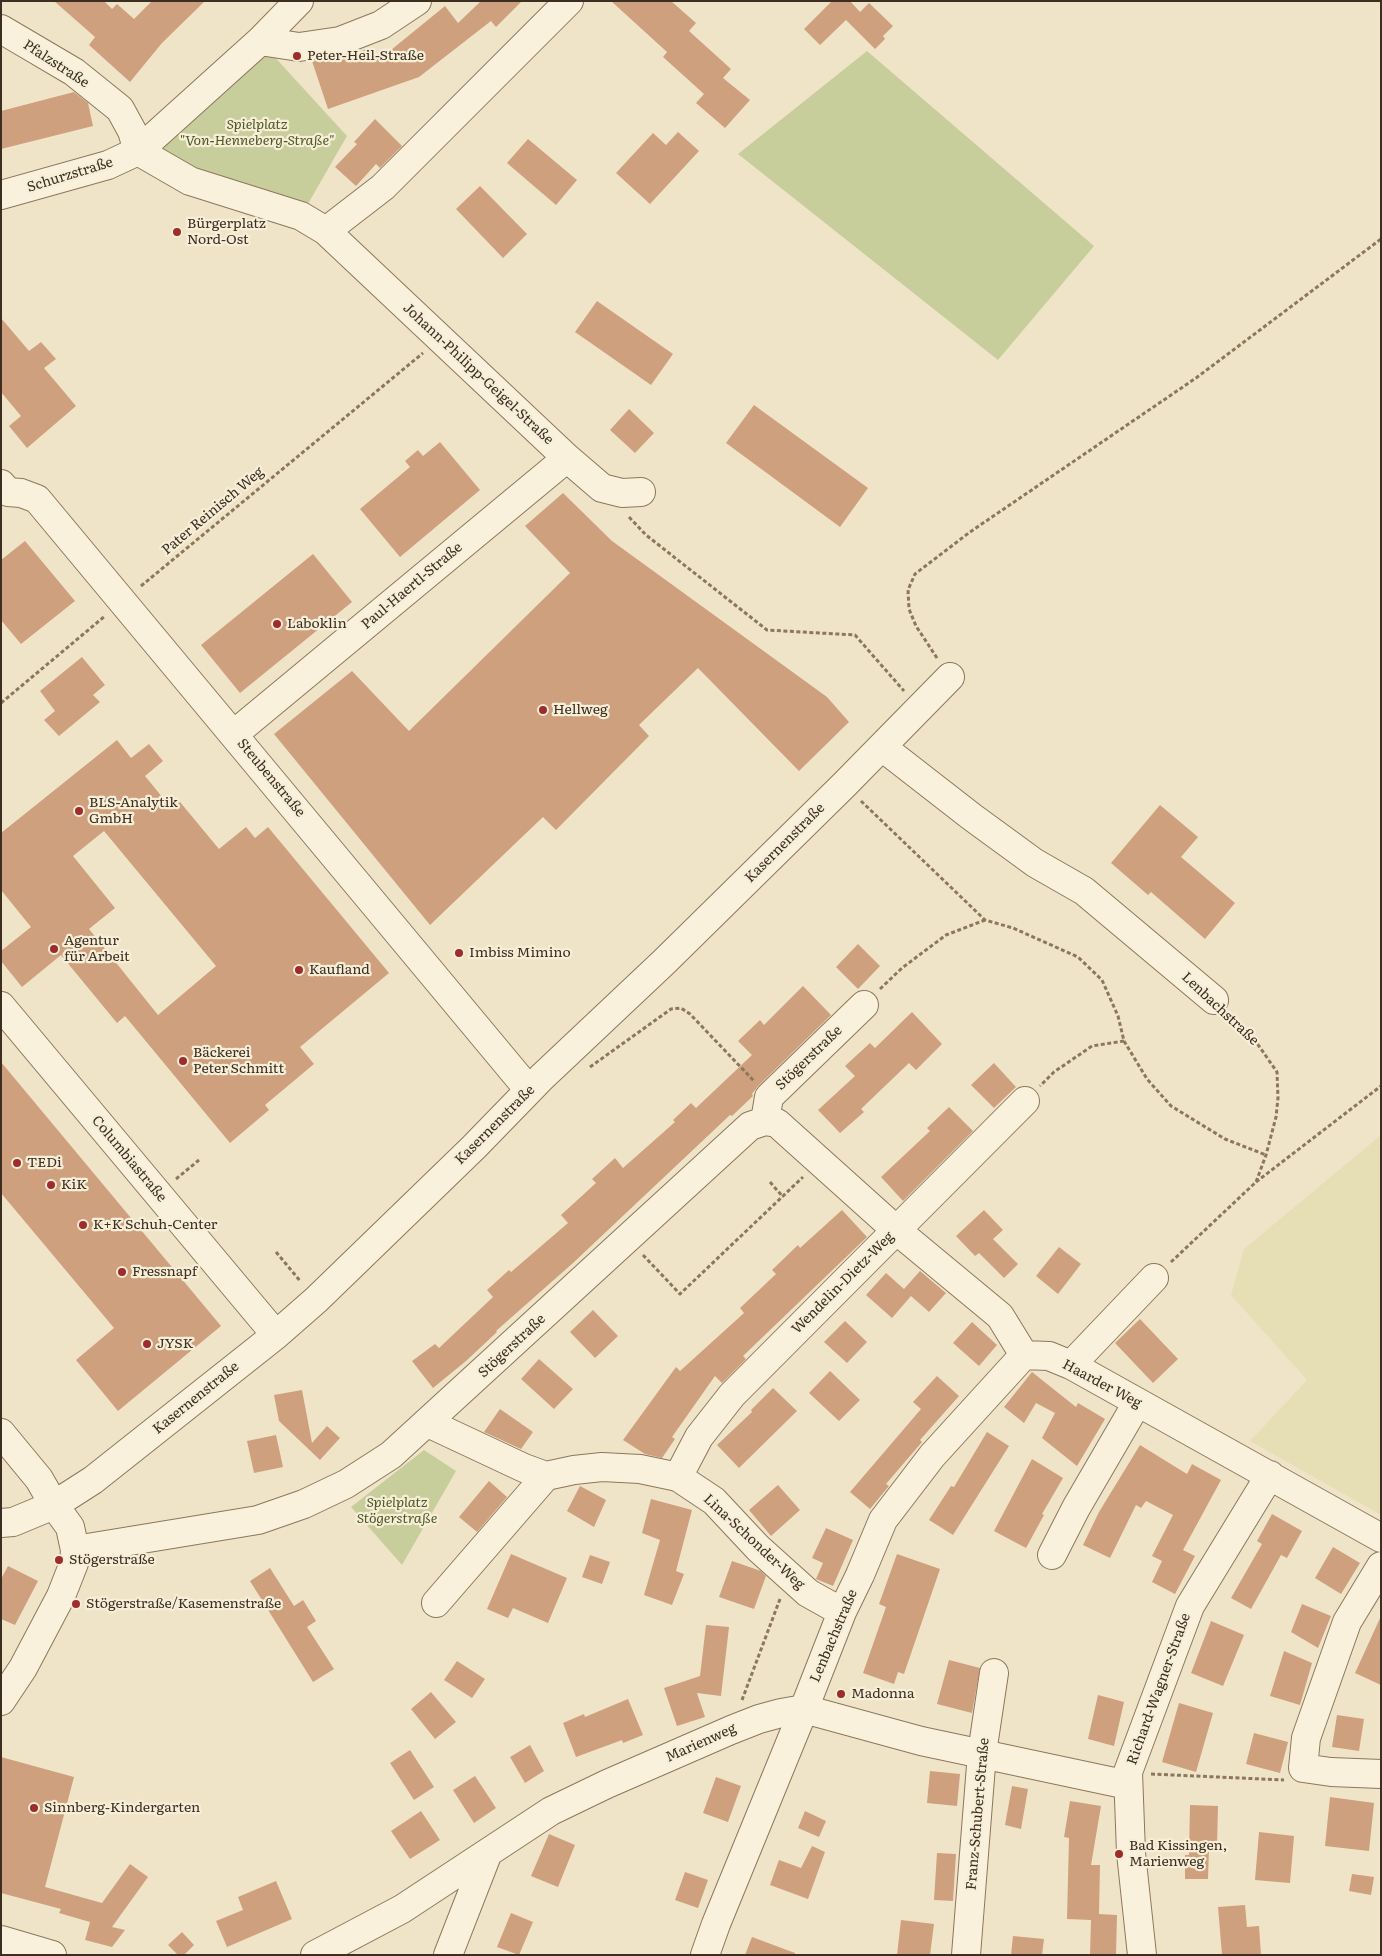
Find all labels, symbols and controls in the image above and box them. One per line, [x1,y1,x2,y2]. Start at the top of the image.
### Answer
street label: Pfalzstraße [20,36,92,92]
place label: Peter-Heil-Straße [307,48,424,64]
marker: Peter-Heil-Straße [291,50,303,62]
park label: Spielplatz "Von-Henneberg-Straße" [180,117,334,150]
street label: Schurzstraße [25,154,115,196]
place label: Bürgerplatz Nord-Ost [187,216,266,248]
marker: Bürgerplatz Nord-Ost [171,226,183,238]
street label: Johann-Philipp-Geigel-Straße [399,300,557,448]
street label: Pater Reinisch Weg [159,464,267,558]
street label: Paul-Haertl-Straße [358,539,466,633]
place label: Laboklin [287,616,347,632]
marker: Laboklin [271,618,283,630]
place label: Hellweg [553,702,608,718]
marker: Hellweg [537,704,549,716]
street label: Steubenstraße [233,736,309,820]
place label: BLS-Analytik GmbH [89,795,178,828]
street label: Kasernenstraße [742,800,828,886]
marker: BLS-Analytik GmbH [73,805,85,817]
place label: Agentur für Arbeit [64,933,130,966]
marker: Agentur für Arbeit [48,943,60,955]
place label: Imbiss Mimino [469,945,571,961]
marker: Imbiss Mimino [453,947,465,959]
place label: Kaufland [309,962,370,978]
marker: Kaufland [293,964,305,976]
street label: Lenbachstraße [1178,969,1262,1049]
street label: Stögerstraße [772,1022,846,1094]
place label: Bäckerei Peter Schmitt [193,1045,284,1078]
marker: Bäckerei Peter Schmitt [177,1055,189,1067]
street label: Kasernenstraße [452,1082,538,1168]
street label: Columbiastraße [88,1112,170,1206]
place label: TEDi [27,1155,62,1171]
marker: TEDi [11,1157,23,1169]
place label: KiK [61,1177,87,1193]
marker: KiK [45,1179,57,1191]
place label: K+K Schuh-Center [93,1217,217,1233]
marker: K+K Schuh-Center [77,1219,89,1231]
street label: Wendelin-Dietz-Weg [788,1228,898,1338]
place label: Fressnapf [132,1264,197,1280]
marker: Fressnapf [116,1266,128,1278]
street label: Stögerstraße [475,1311,549,1381]
place label: JYSK [157,1336,193,1352]
marker: JYSK [141,1338,153,1350]
street label: Haarder Weg [1060,1356,1144,1412]
street label: Kasernenstraße [150,1358,242,1438]
street label: Lina-Schonder-Weg [700,1491,808,1593]
park label: Spielplatz Stögerstraße [357,1495,437,1528]
place label: Stögerstraße [69,1552,155,1568]
marker: Stögerstraße [53,1554,65,1566]
street label: Lenbachstraße [807,1587,861,1685]
place label: Stögerstraße/Kasemenstraße [86,1596,281,1612]
marker: Stögerstraße/Kasemenstraße [70,1598,82,1610]
street label: Richard-Wagner-Straße [1124,1611,1194,1767]
place label: Madonna [851,1686,915,1702]
marker: Madonna [835,1688,847,1700]
street label: Marienweg [663,1720,739,1766]
street label: Franz-Schubert-Straße [963,1737,993,1891]
place label: Sinnberg-Kindergarten [44,1800,200,1816]
marker: Sinnberg-Kindergarten [28,1802,40,1814]
place label: Bad Kissingen, Marienweg [1129,1838,1227,1870]
marker: Bad Kissingen, Marienweg [1113,1848,1125,1860]

